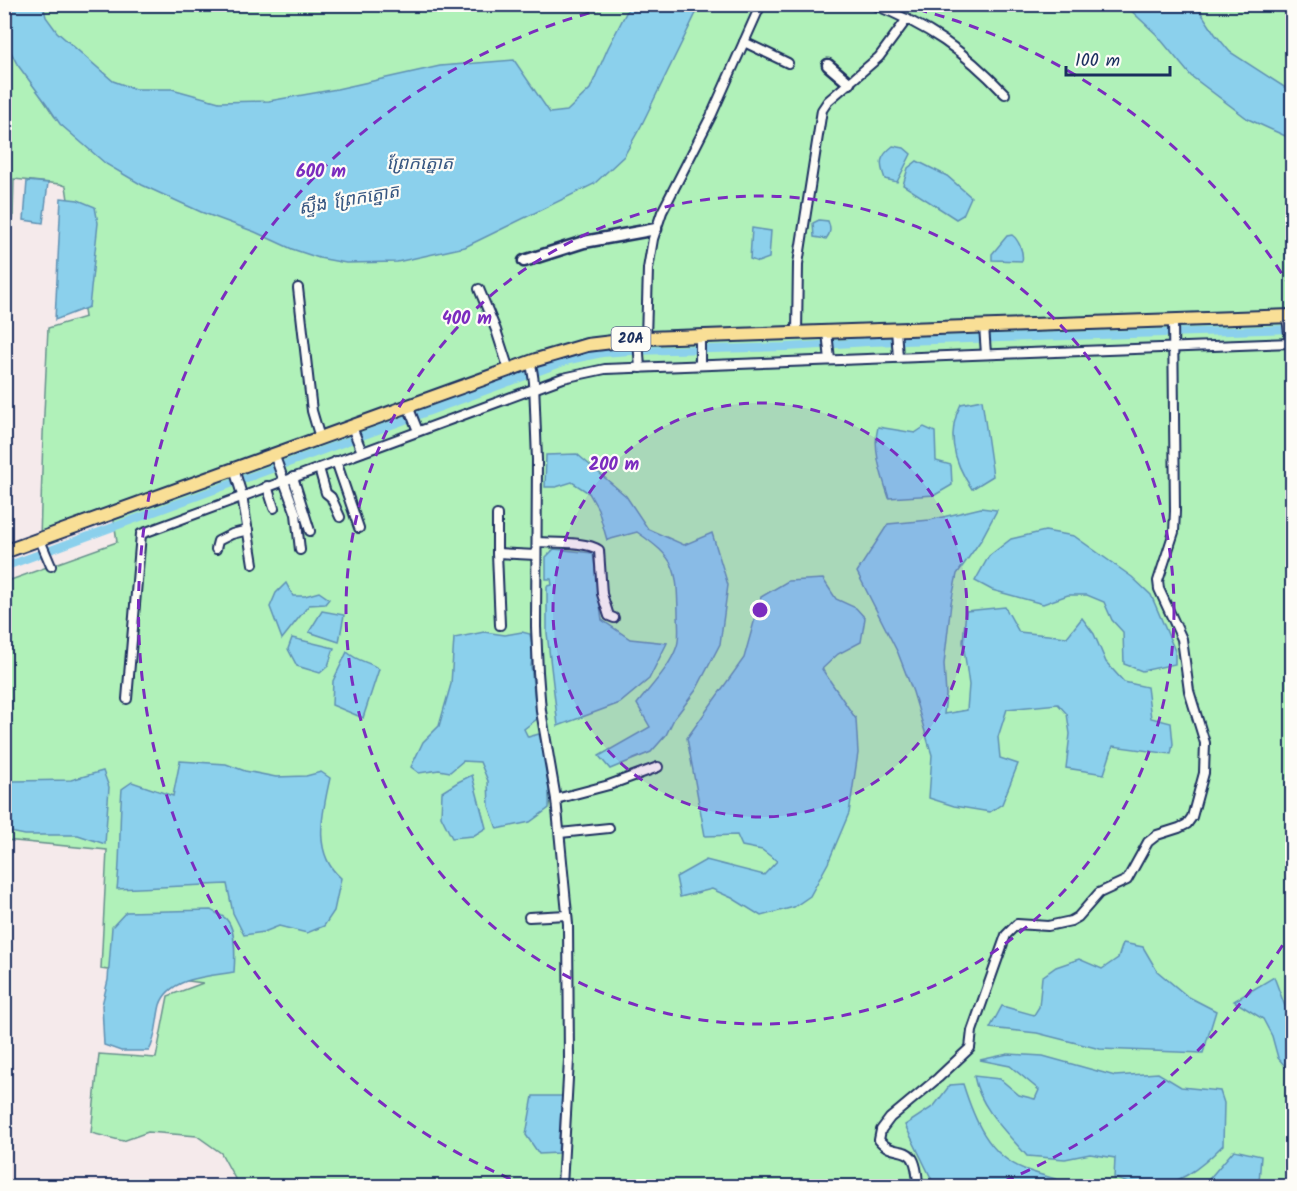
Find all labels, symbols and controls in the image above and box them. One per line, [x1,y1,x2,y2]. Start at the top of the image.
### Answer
scale bar [1066,39,1170,77]
text: 100 m [1075,47,1120,76]
water label: ព្រែកត្នោត [387,150,455,179]
text: 600 m [296,158,346,187]
water label: ស្ទឹង ព្រែកត្នោត [296,178,403,224]
text: 400 m [442,305,492,334]
road number: 20A [612,327,650,351]
text: 200 m [589,451,640,480]
centre of rings [750,600,770,620]

